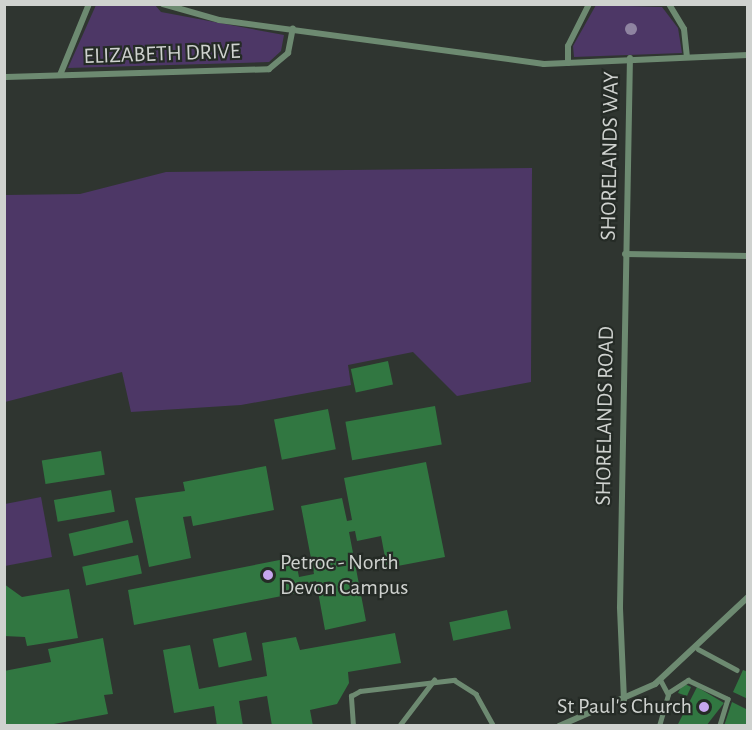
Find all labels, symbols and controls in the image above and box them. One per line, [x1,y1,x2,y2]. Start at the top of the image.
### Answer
street label: ELIZABETH DRIVE [83,38,241,70]
street label: SHORELANDS WAY [595,71,625,241]
street label: SHORELANDS ROAD [590,326,620,506]
place label: Petroc - North Devon Campus [280,549,408,600]
marker: Petroc - North Devon Campus [261,568,275,582]
place label: St Paul's Church [557,694,692,720]
marker: St Paul's Church [697,700,711,714]

